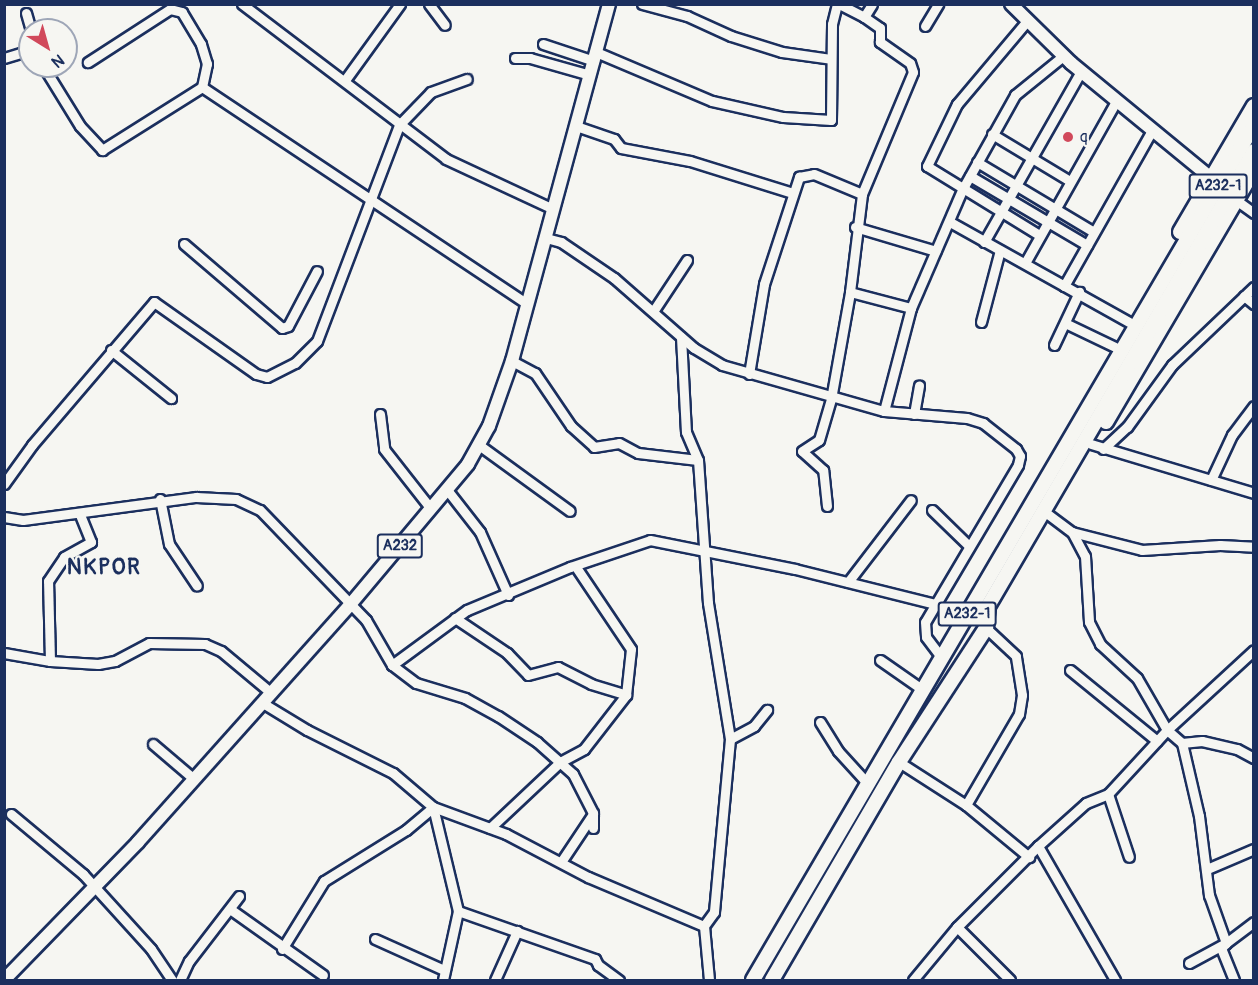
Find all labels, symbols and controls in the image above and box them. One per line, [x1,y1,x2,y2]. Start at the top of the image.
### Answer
north arrow [18,18,78,78]
text: N [47,50,68,72]
place label: q [1080,127,1087,147]
marker: q [1061,130,1075,144]
road number: A232-1 [1188,174,1248,198]
road number: A232 [376,534,424,558]
district label: NKPOR [67,555,141,581]
road number: A232-1 [937,602,997,626]

